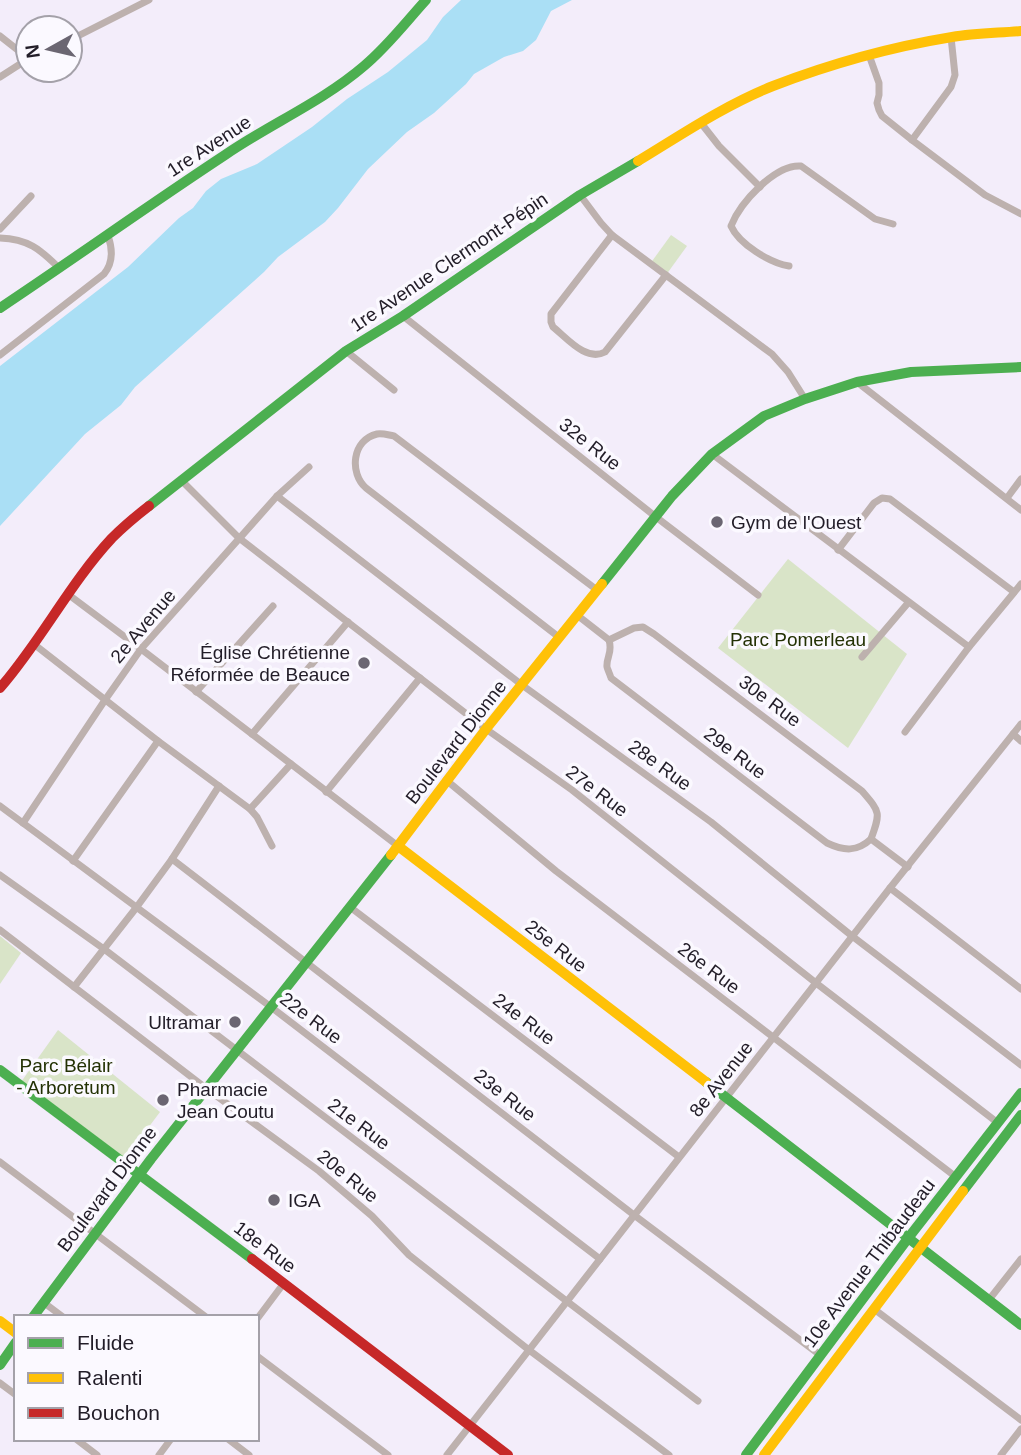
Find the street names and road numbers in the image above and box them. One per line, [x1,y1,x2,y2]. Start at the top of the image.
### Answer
street label: 1re Avenue [163,111,255,181]
street label: 1re Avenue Clermont-Pépin [347,188,551,336]
street label: 32e Rue [555,414,625,474]
street label: 2e Avenue [106,585,180,667]
street label: 30e Rue [735,671,805,731]
street label: Boulevard Dionne [401,676,511,808]
street label: 29e Rue [700,723,770,783]
street label: 28e Rue [625,735,695,795]
street label: 27e Rue [562,761,632,821]
street label: 25e Rue [521,916,591,976]
street label: 26e Rue [674,938,744,998]
street label: 22e Rue [276,988,346,1048]
street label: 24e Rue [489,989,559,1049]
street label: 8e Avenue [685,1037,757,1121]
street label: 23e Rue [470,1065,540,1125]
street label: 21e Rue [324,1094,394,1154]
street label: Boulevard Dionne [53,1122,161,1256]
street label: 20e Rue [313,1145,383,1207]
street label: 10e Avenue Thibaudeau [799,1175,939,1351]
street label: 18e Rue [230,1217,300,1277]

